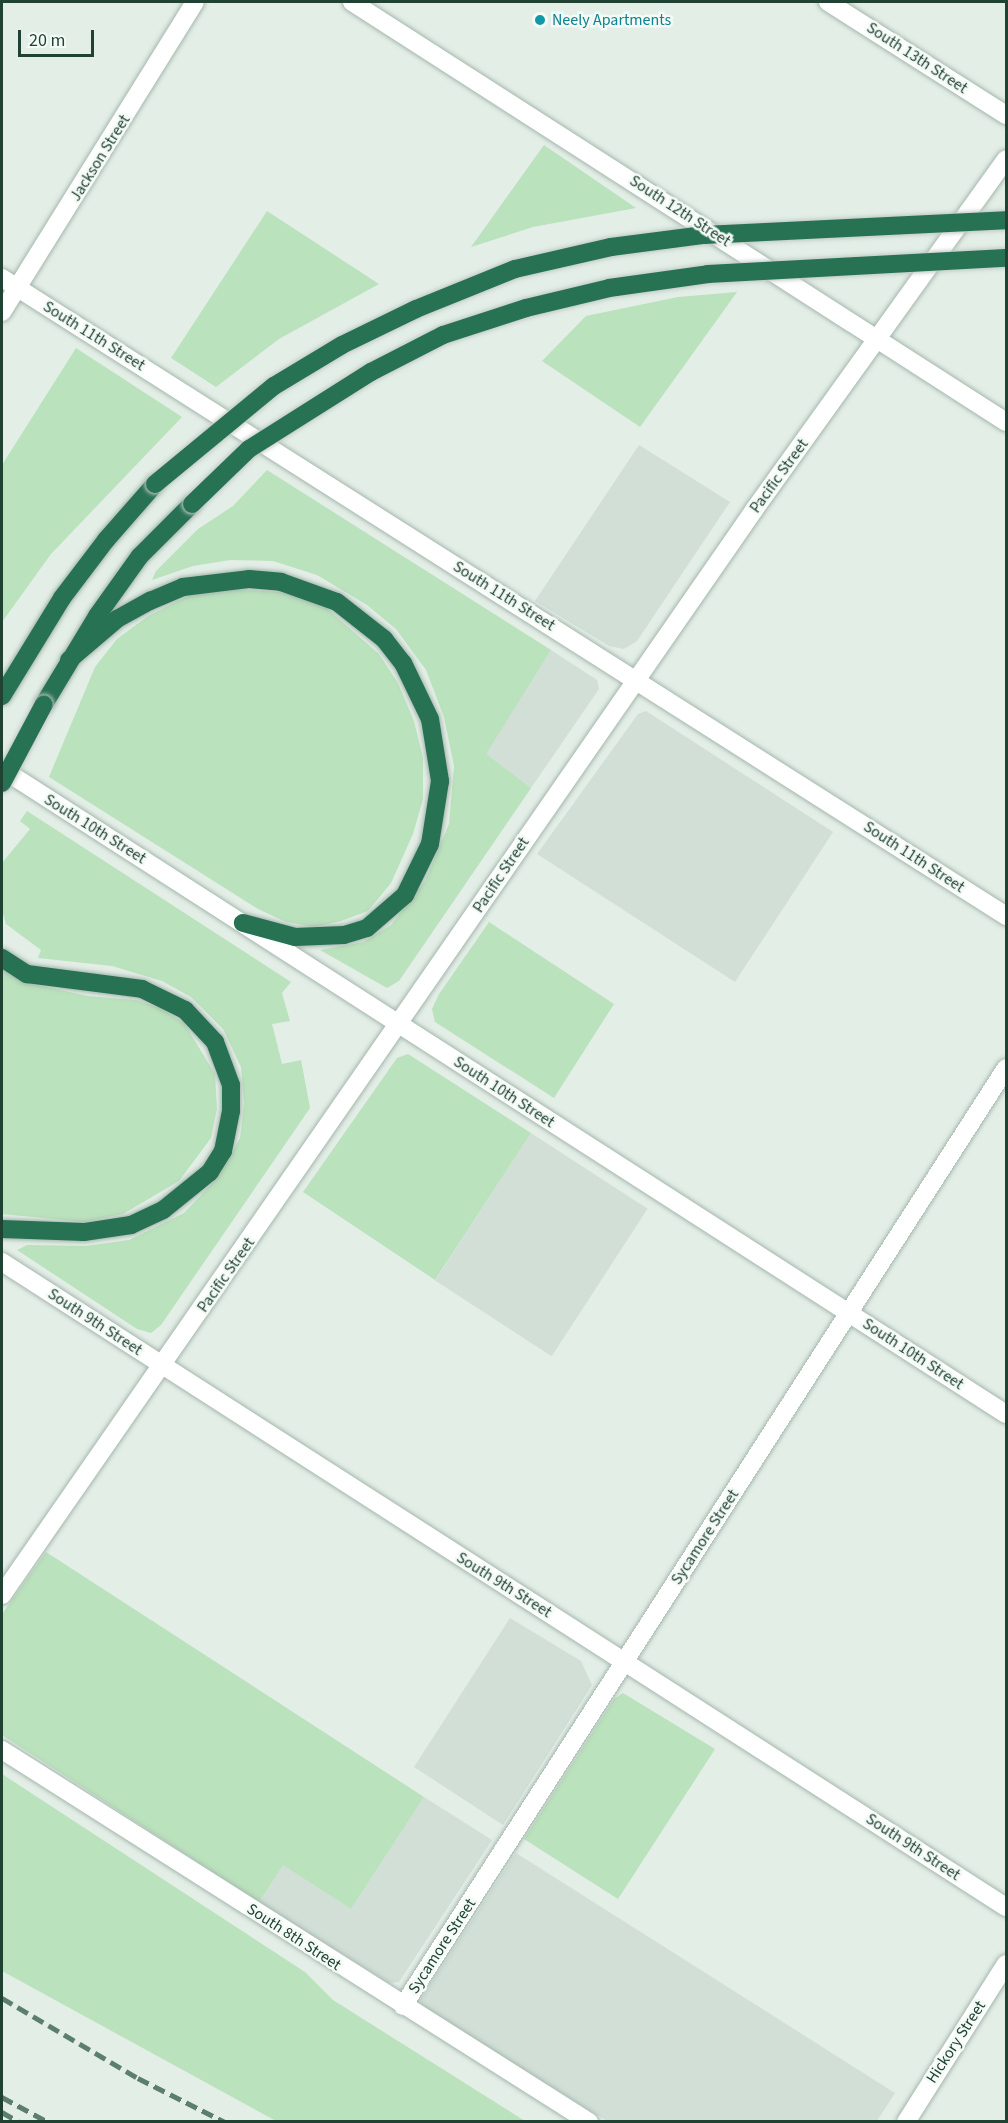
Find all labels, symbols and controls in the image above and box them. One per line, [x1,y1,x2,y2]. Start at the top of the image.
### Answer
place label: Neely Apartments [552,10,671,30]
marker: Neely Apartments [533,13,547,27]
scale bar [21,18,98,56]
street label: South 13th Street [863,18,971,98]
text: 20 m [29,28,65,53]
street label: Jackson Street [66,111,134,205]
street label: South 12th Street [626,171,734,251]
street label: South 11th Street [39,297,149,375]
street label: Pacific Street [746,435,812,517]
street label: South 11th Street [449,557,559,635]
street label: South 10th Street [40,790,150,868]
street label: South 11th Street [860,817,968,897]
street label: Pacific Street [469,834,533,916]
street label: South 10th Street [450,1052,558,1132]
street label: Pacific Street [193,1234,259,1316]
street label: South 9th Street [44,1284,146,1360]
street label: South 10th Street [859,1314,967,1394]
street label: Sycamore Street [667,1486,743,1588]
street label: South 9th Street [453,1548,555,1622]
street label: South 9th Street [862,1809,964,1885]
street label: Sycamore Street [404,1895,480,1997]
street label: South 8th Street [243,1899,345,1975]
street label: Hickory Street [922,1997,990,2087]

